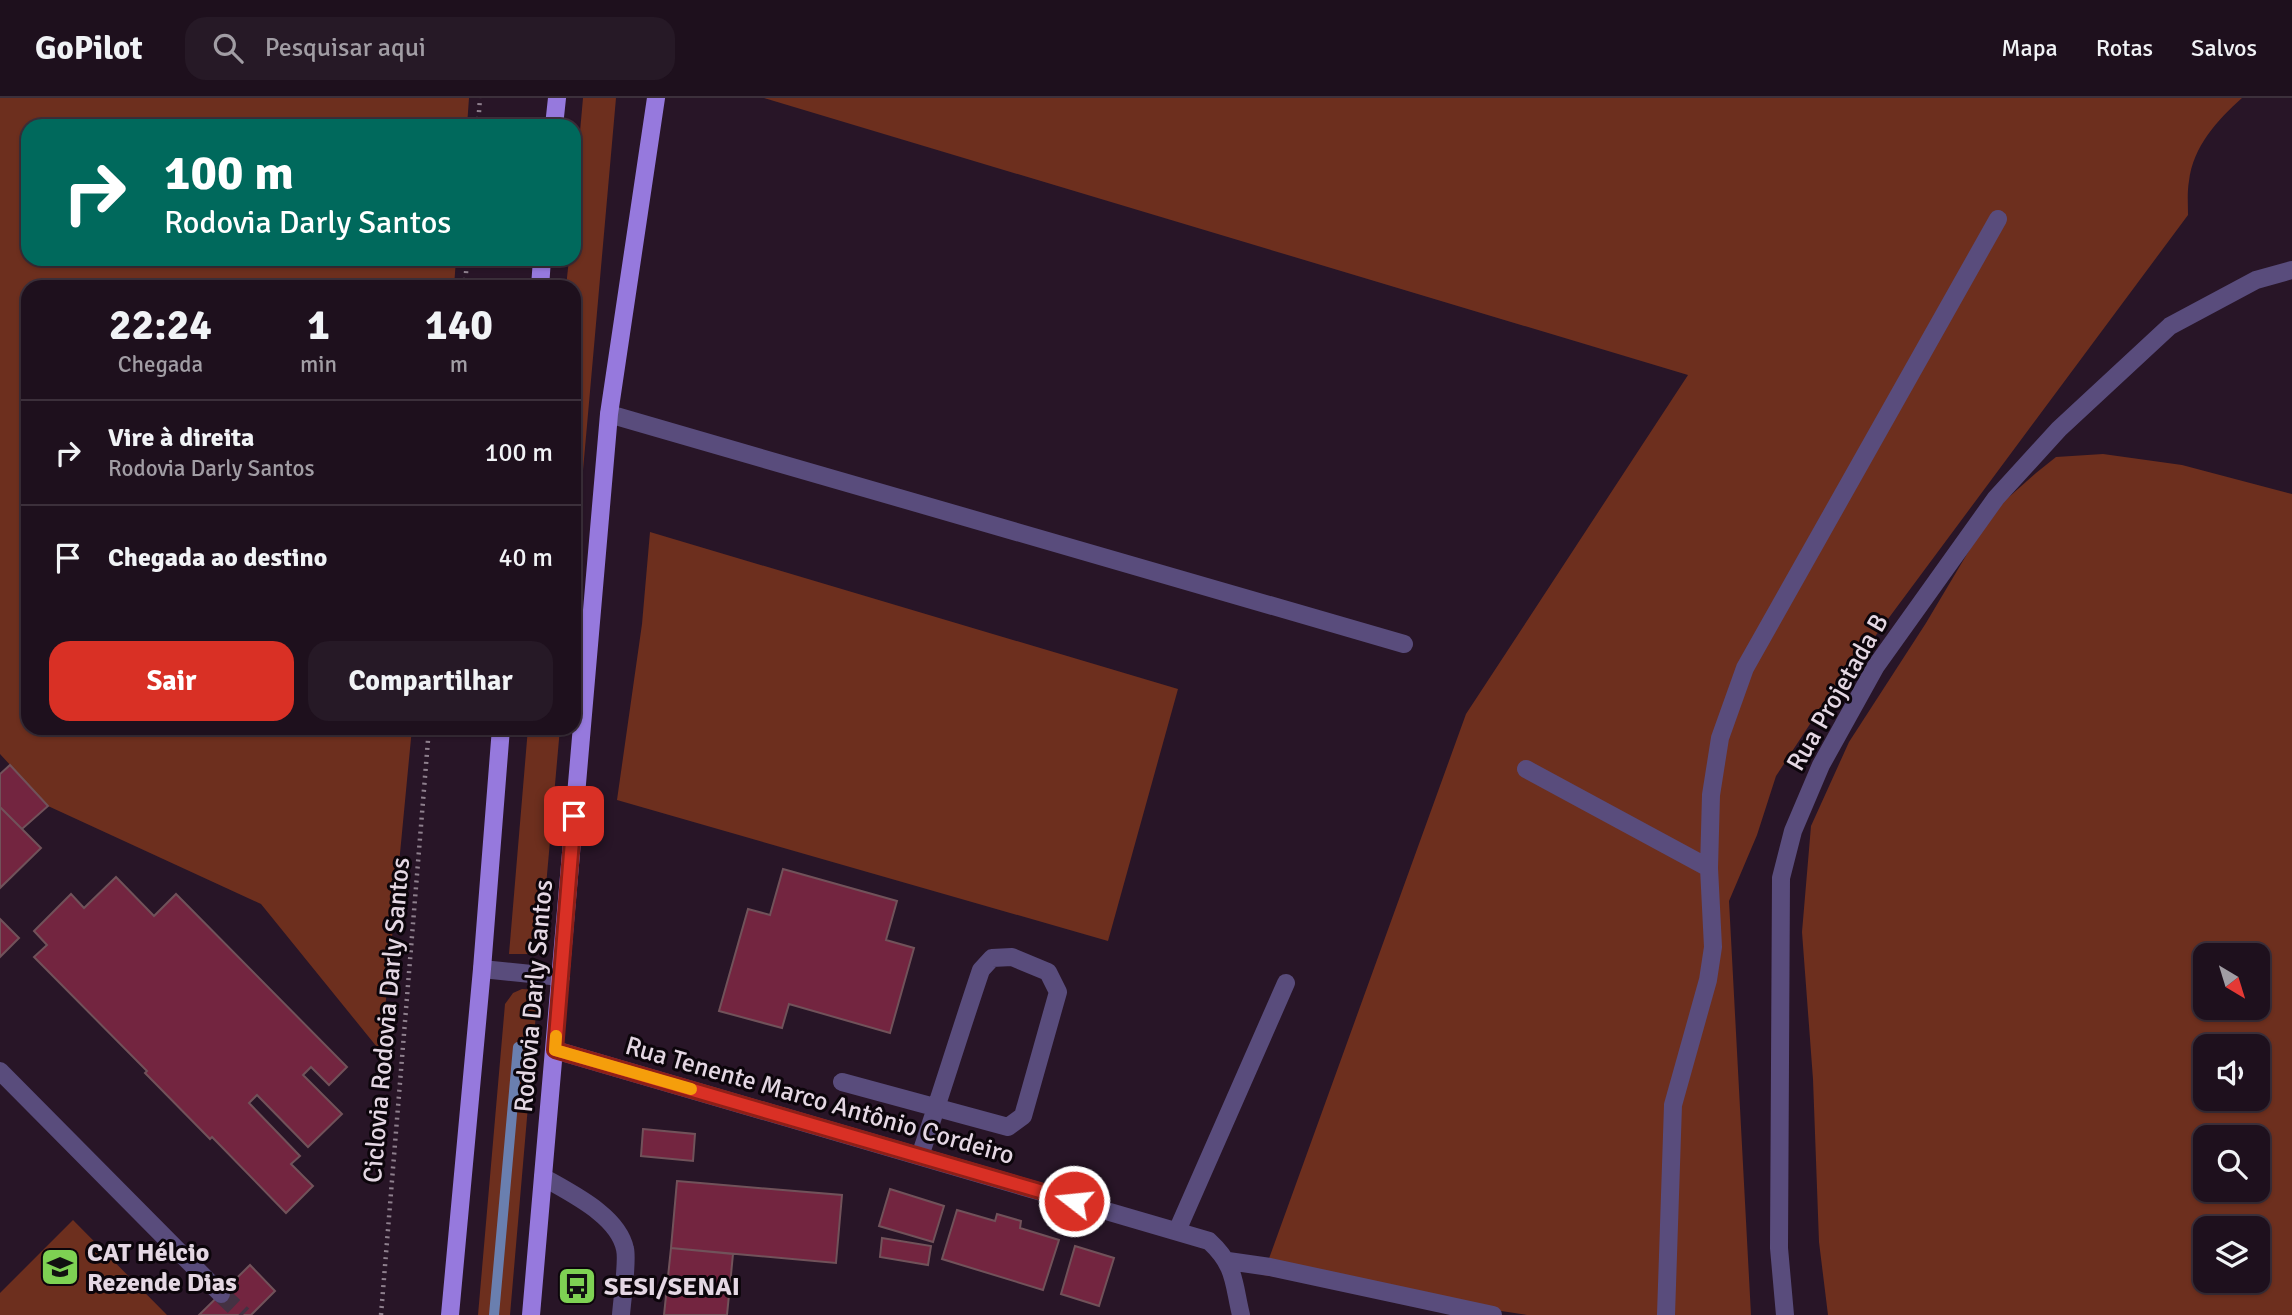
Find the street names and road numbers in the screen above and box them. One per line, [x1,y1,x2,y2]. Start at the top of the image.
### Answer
street label: Rua Projetada B [1780,608,1896,777]
street label: Ciclovia Rodovia Darly Santos [357,856,417,1184]
street label: Rodovia Darly Santos [508,878,560,1114]
street label: Rua Tenente Marco Antônio Cordeiro [622,1030,1018,1172]

